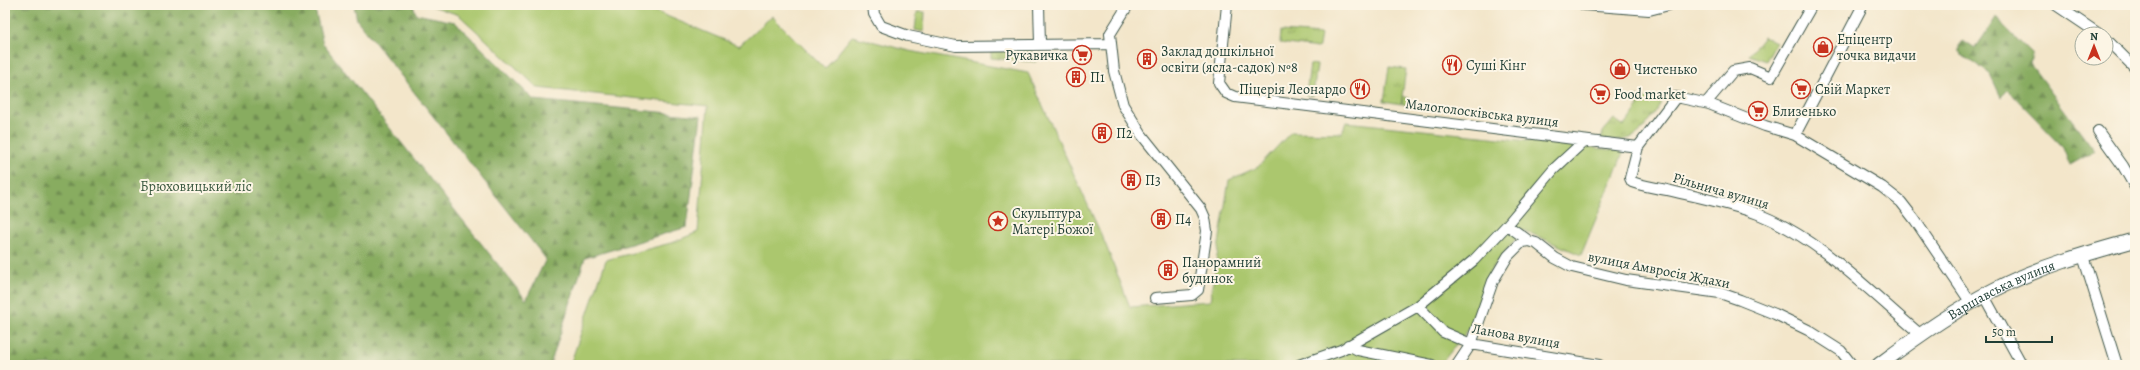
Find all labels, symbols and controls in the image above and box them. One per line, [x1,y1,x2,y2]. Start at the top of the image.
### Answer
north arrow [2074,26,2114,66]
text: N [2090,29,2098,44]
place label: Епіцентр точка видачи [1837,30,1916,65]
shop icon: Епіцентр точка видачи [1812,36,1834,58]
place label: Заклад дошкільної освіти (ясла-садок) №8 [1161,42,1298,77]
supermarket icon: Рукавичка [1071,44,1093,66]
place label: Рукавичка [1005,46,1069,65]
building icon: Заклад дошкільної освіти (ясла-садок) №8 [1136,48,1158,70]
restaurant icon: Суші Кінг [1441,54,1463,76]
place label: Суші Кінг [1466,56,1526,75]
shop icon: Чистенько [1609,58,1631,80]
place label: Чистенько [1634,60,1697,79]
building icon: П1 [1065,66,1087,88]
place label: П1 [1090,68,1105,87]
restaurant icon: Піцерія Леонардо [1349,78,1371,100]
supermarket icon: Свій Маркет [1790,78,1812,100]
place label: Піцерія Леонардо [1239,80,1346,99]
place label: Свій Маркет [1815,80,1890,99]
supermarket icon: Food market [1589,83,1611,105]
place label: Food market [1614,85,1686,104]
street label: Малоголосківська вулиця [1404,94,1560,132]
supermarket icon: Близенько [1747,100,1769,122]
place label: Близенько [1772,102,1836,121]
building icon: П2 [1091,122,1113,144]
place label: П2 [1116,124,1133,143]
street label: Рільнича вулиця [1671,168,1772,214]
building icon: П3 [1120,169,1142,191]
place label: П3 [1145,171,1161,190]
park label: Брюховицький ліс [140,177,252,196]
place label: Скульптура Матері Божої [1012,204,1093,239]
building icon: П4 [1150,208,1172,230]
place icon: Скульптура Матері Божої [987,210,1009,232]
place label: П4 [1175,210,1191,229]
street label: вулиця Амвросія Ждахи [1586,247,1732,293]
place label: Панорамний будинок [1182,253,1261,288]
street label: Варшавська вулиця [1943,255,2058,324]
building icon: Панорамний будинок [1157,259,1179,281]
scale bar [1986,318,2052,344]
street label: Ланова вулиця [1470,319,1562,353]
text: 50 m [1992,324,2016,340]

